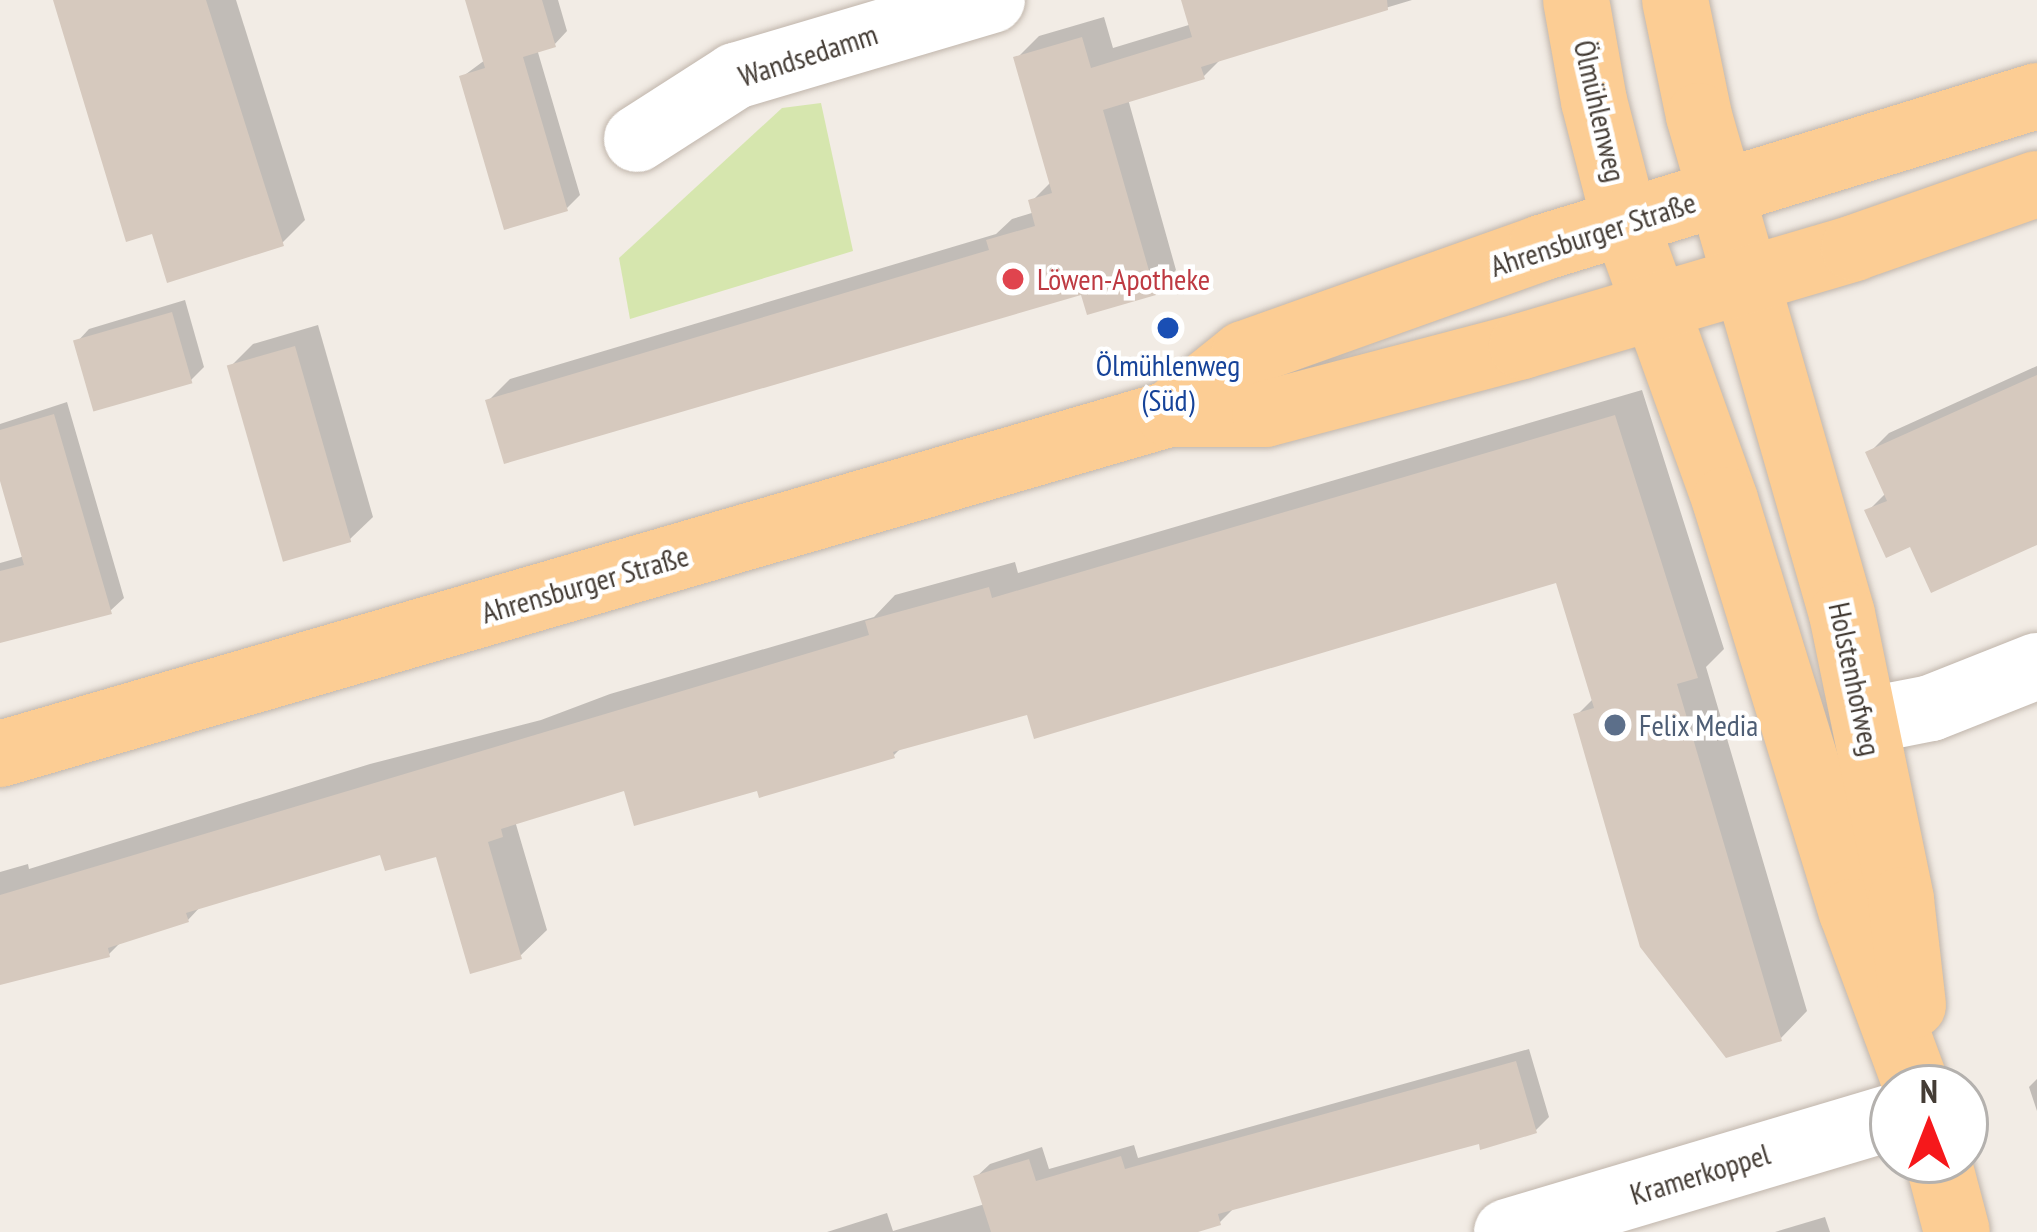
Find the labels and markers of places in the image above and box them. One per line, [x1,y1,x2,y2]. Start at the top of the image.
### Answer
place label: Löwen-Apotheke [1037,261,1210,297]
marker: Löwen-Apotheke [1000,266,1026,292]
marker: Ölmühlenweg (Süd) [1155,315,1181,341]
place label: Ölmühlenweg (Süd) [1096,347,1240,418]
place label: Felix Media [1639,707,1759,743]
marker: Felix Media [1602,712,1628,738]

